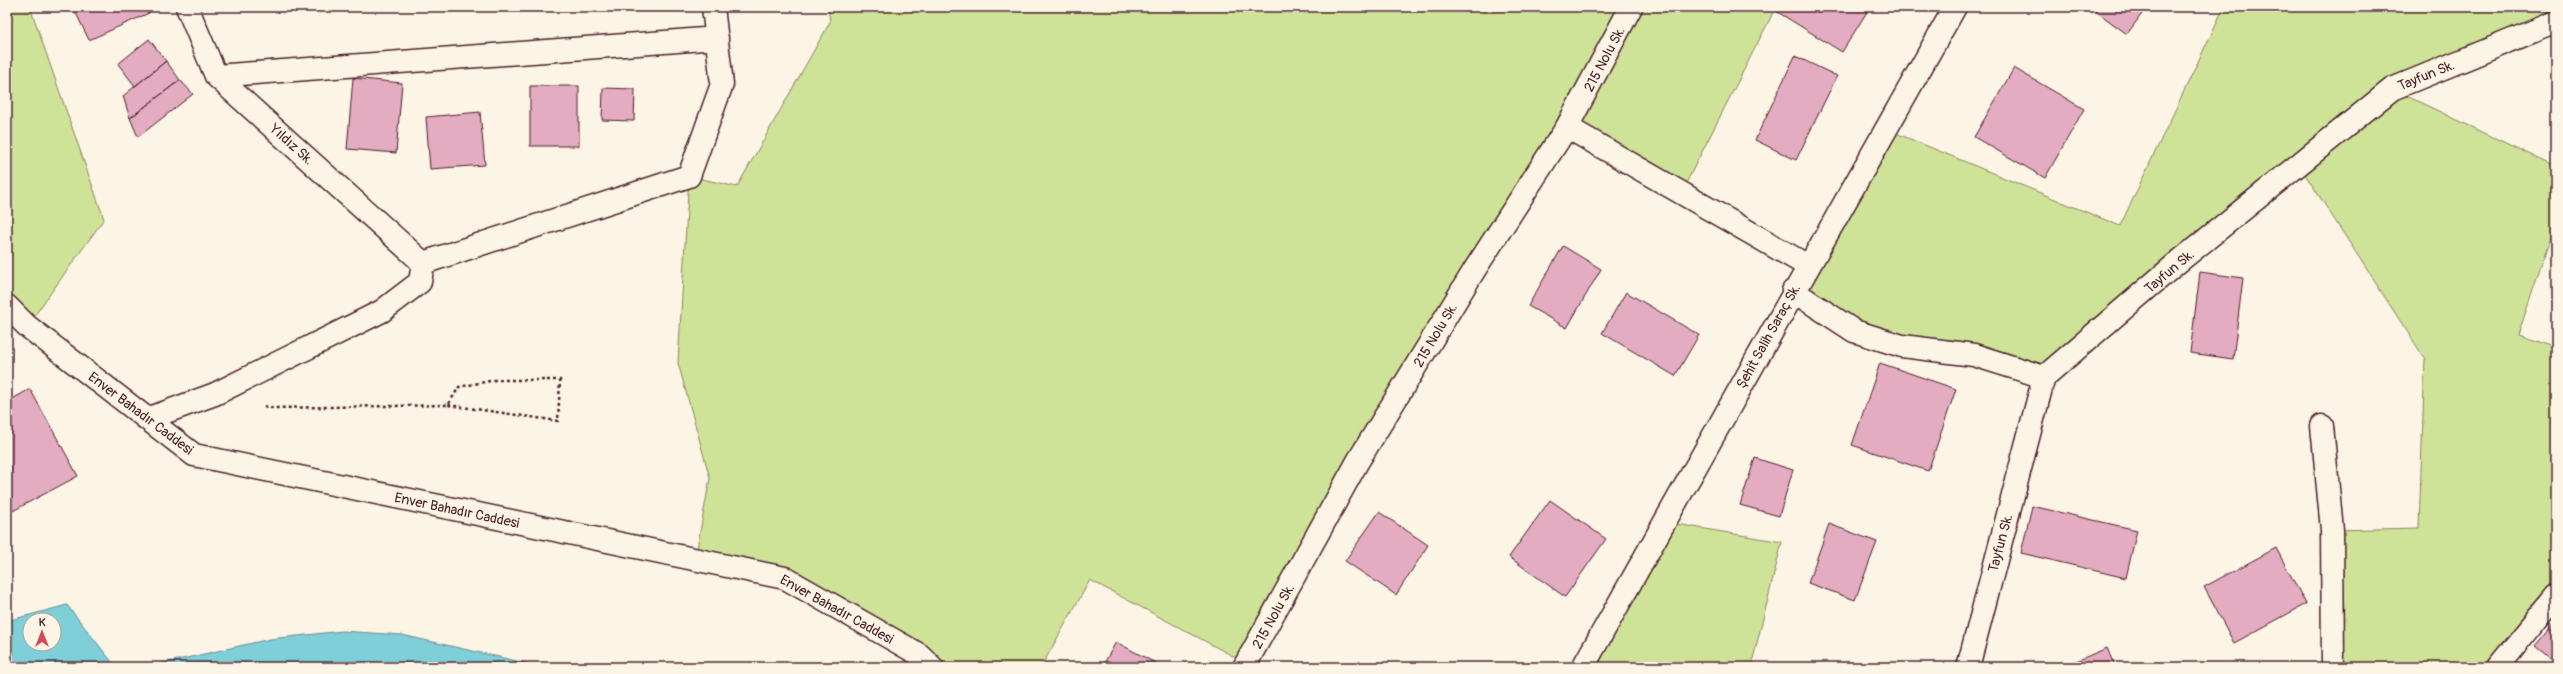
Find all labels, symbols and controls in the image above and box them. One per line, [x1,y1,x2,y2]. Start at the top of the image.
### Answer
street label: 215 Nolu Sk. [1580,24,1629,95]
street label: Tayfun Sk. [2395,56,2457,95]
street label: Yıldız Sk. [265,120,317,169]
street label: Tayfun Sk. [2141,246,2198,297]
street label: Şehit Salih Saraç Sk. [1733,281,1804,391]
street label: 215 Nolu Sk. [1410,300,1461,370]
street label: Enver Bahadır Caddesi [85,368,197,459]
street label: Enver Bahadır Caddesi [393,489,521,532]
street label: Tayfun Sk. [1985,512,2016,574]
street label: Enver Bahadır Caddesi [777,571,897,648]
street label: 215 Nolu Sk. [1249,581,1298,652]
north arrow [22,612,62,652]
text: K [39,616,46,629]

